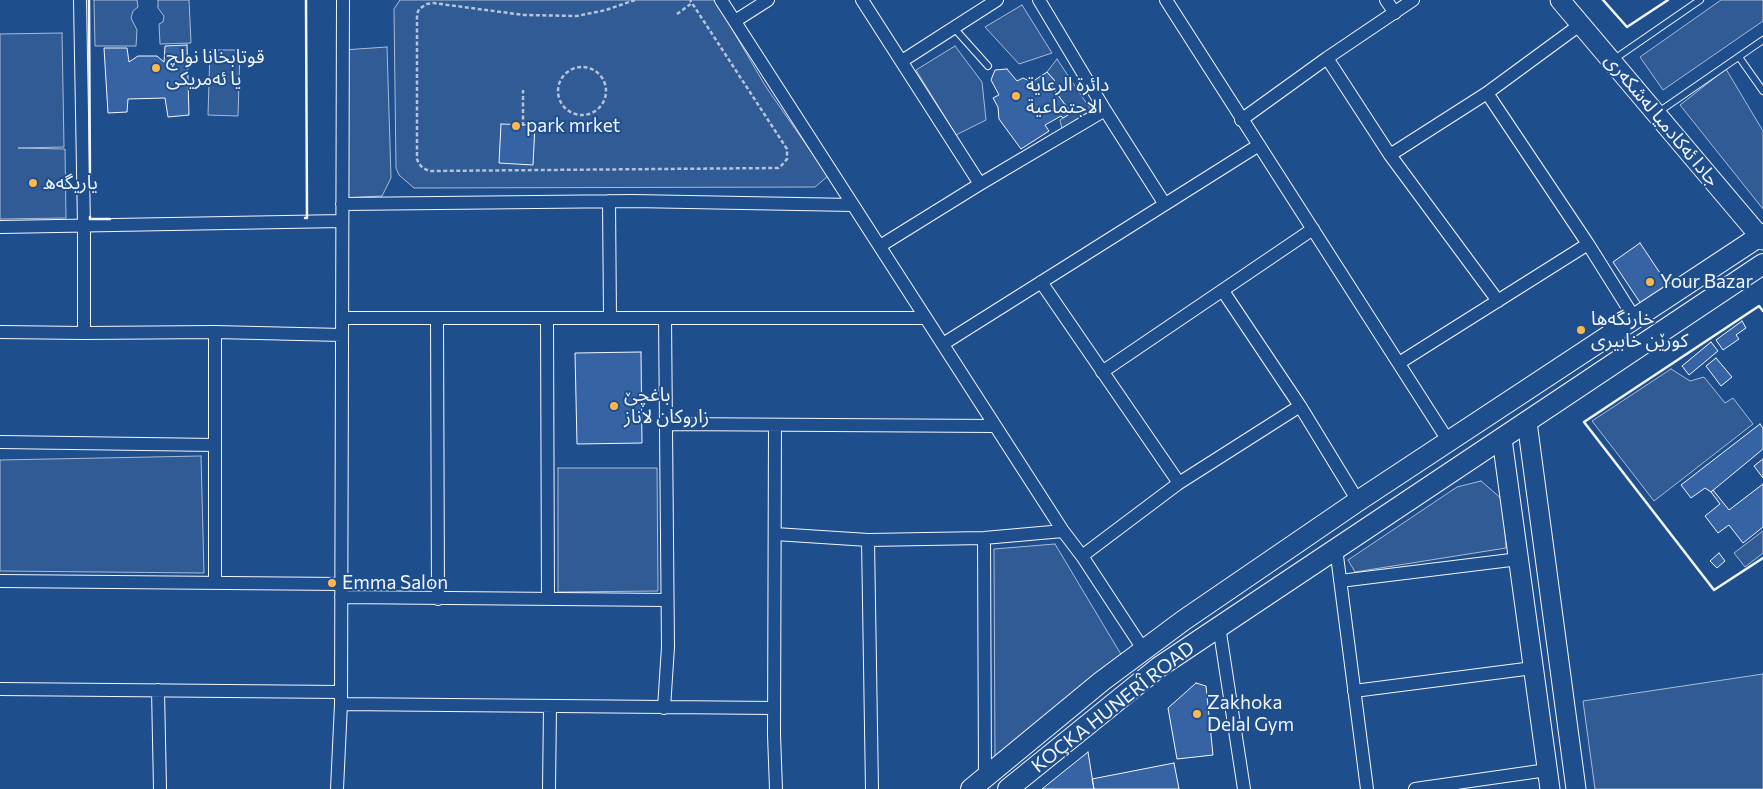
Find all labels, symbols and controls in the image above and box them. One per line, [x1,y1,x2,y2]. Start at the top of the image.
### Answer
place label: قوتابخانا نولچ يا ئەمريكى [166,46,264,90]
street label: جادا ئه‌كادميا له‌شكه‌رى [1600,49,1724,191]
marker: قوتابخانا نولچ يا ئەمريكى [150,62,162,74]
place label: دائرة الرعاية الاجتماعية [1026,74,1109,118]
marker: دائرة الرعاية الاجتماعية [1010,90,1022,102]
place label: park mrket [526,115,620,137]
marker: park mrket [510,120,522,132]
place label: یاریگه‌ه [43,172,98,194]
marker: یاریگه‌ه [27,177,39,189]
place label: Your Bazar [1660,271,1753,293]
marker: Your Bazar [1644,276,1656,288]
place label: خارنگه‌ها كورێن خابيرى [1591,308,1688,352]
marker: خارنگه‌ها كورێن خابيرى [1575,324,1587,336]
place label: باغچێ زاروكان لاناز [624,384,709,428]
marker: باغچێ زاروكان لاناز [608,400,620,412]
place label: Emma Salon [342,572,448,594]
marker: Emma Salon [326,577,338,589]
street label: KOÇKA HUNERÎ ROAD [1027,636,1199,778]
place label: Zakhoka Delal Gym [1207,692,1294,736]
marker: Zakhoka Delal Gym [1191,708,1203,720]

